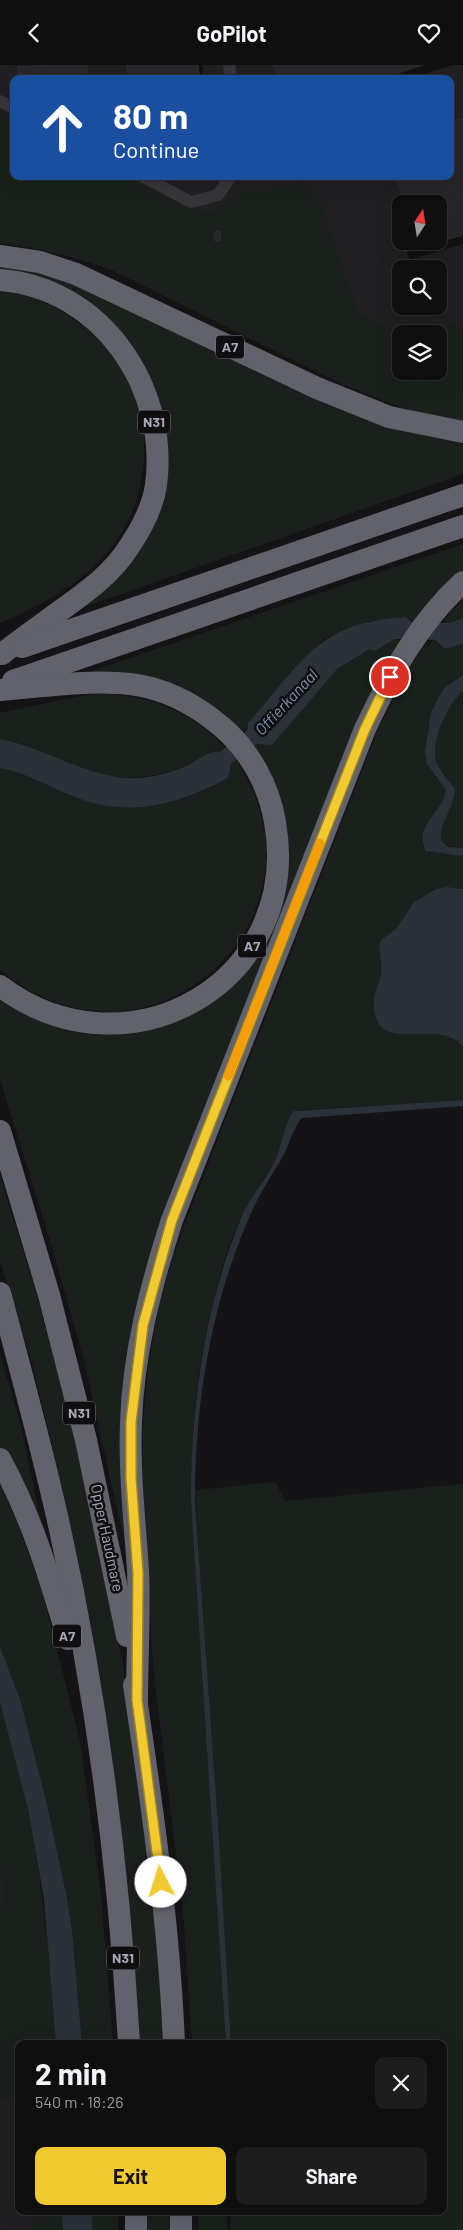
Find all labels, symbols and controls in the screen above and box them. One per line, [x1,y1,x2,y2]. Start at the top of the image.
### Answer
icon: back [20,19,48,47]
icon: heart [415,19,443,47]
text: GoPilot [196,20,267,46]
text: 80 m [113,94,188,136]
icon: ahead [30,95,95,160]
text: Continue [113,136,199,162]
north arrow [392,195,448,250]
map controls [392,195,447,380]
button: search [392,260,447,315]
button: layers [392,325,447,380]
road number: A7 [216,335,244,359]
road number: N31 [138,411,170,433]
pin [369,656,411,698]
icon: arrive [376,663,404,691]
water label: Offierkanaal [250,665,321,739]
road number: A7 [238,934,266,957]
road number: N31 [63,1401,95,1425]
street label: Opper Haudmare [88,1482,128,1593]
road number: A7 [53,1625,81,1647]
position arrow [134,1855,186,1907]
road number: N31 [107,1947,139,1970]
text: 2 min [35,2055,107,2091]
button: close [375,2057,427,2109]
text: 540 m · 18:26 [35,2092,123,2111]
button: Exit [35,2147,226,2205]
button: Share [236,2147,427,2205]

